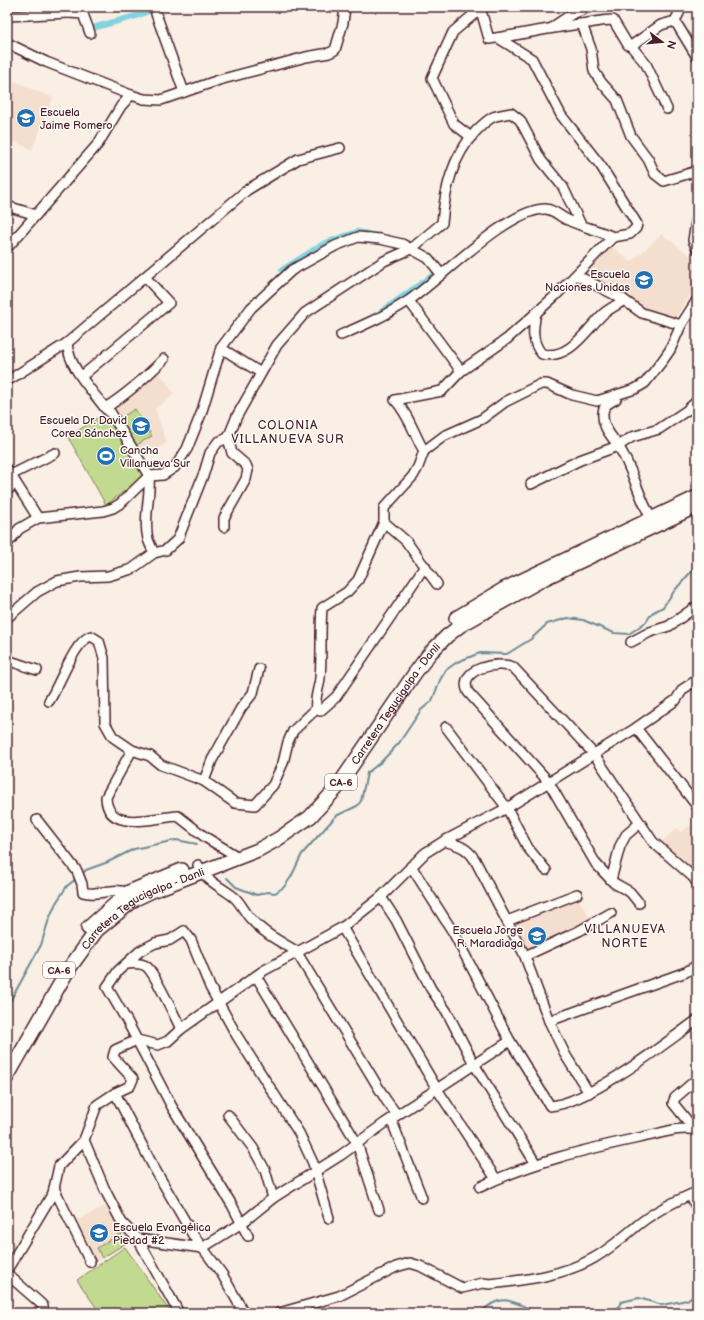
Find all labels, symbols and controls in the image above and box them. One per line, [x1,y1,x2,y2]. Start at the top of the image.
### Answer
north arrow [642,22,682,62]
text: N [664,39,679,50]
place label: Escuela Jaime Romero [40,106,113,132]
school or university icon: Escuela Jaime Romero [15,107,37,129]
place label: Escuela Naciones Unidas [545,268,631,294]
school or university icon: Escuela Naciones Unidas [633,269,655,291]
place label: Escuela Dr. David Corea Sánchez [39,414,128,440]
school or university icon: Escuela Dr. David Corea Sánchez [130,415,152,437]
district label: COLONIA VILLANUEVA SUR [231,418,345,447]
place label: Cancha Villanueva Sur [120,444,191,470]
sports icon: Cancha Villanueva Sur [95,445,117,467]
street label: Carretera Tegucigalpa - Danli [349,641,443,767]
road number: CA-6 [325,774,357,790]
street label: Carretera Tegucigalpa - Danli [79,865,206,952]
district label: VILLANUEVA NORTE [584,922,666,951]
place label: Escuela Jorge R. Maradiaga [452,924,523,950]
school or university icon: Escuela Jorge R. Maradiaga [526,925,548,947]
road number: CA-6 [43,962,75,978]
place label: Escuela Evangélica Piedad #2 [113,1221,211,1247]
school or university icon: Escuela Evangélica Piedad #2 [88,1222,110,1244]

